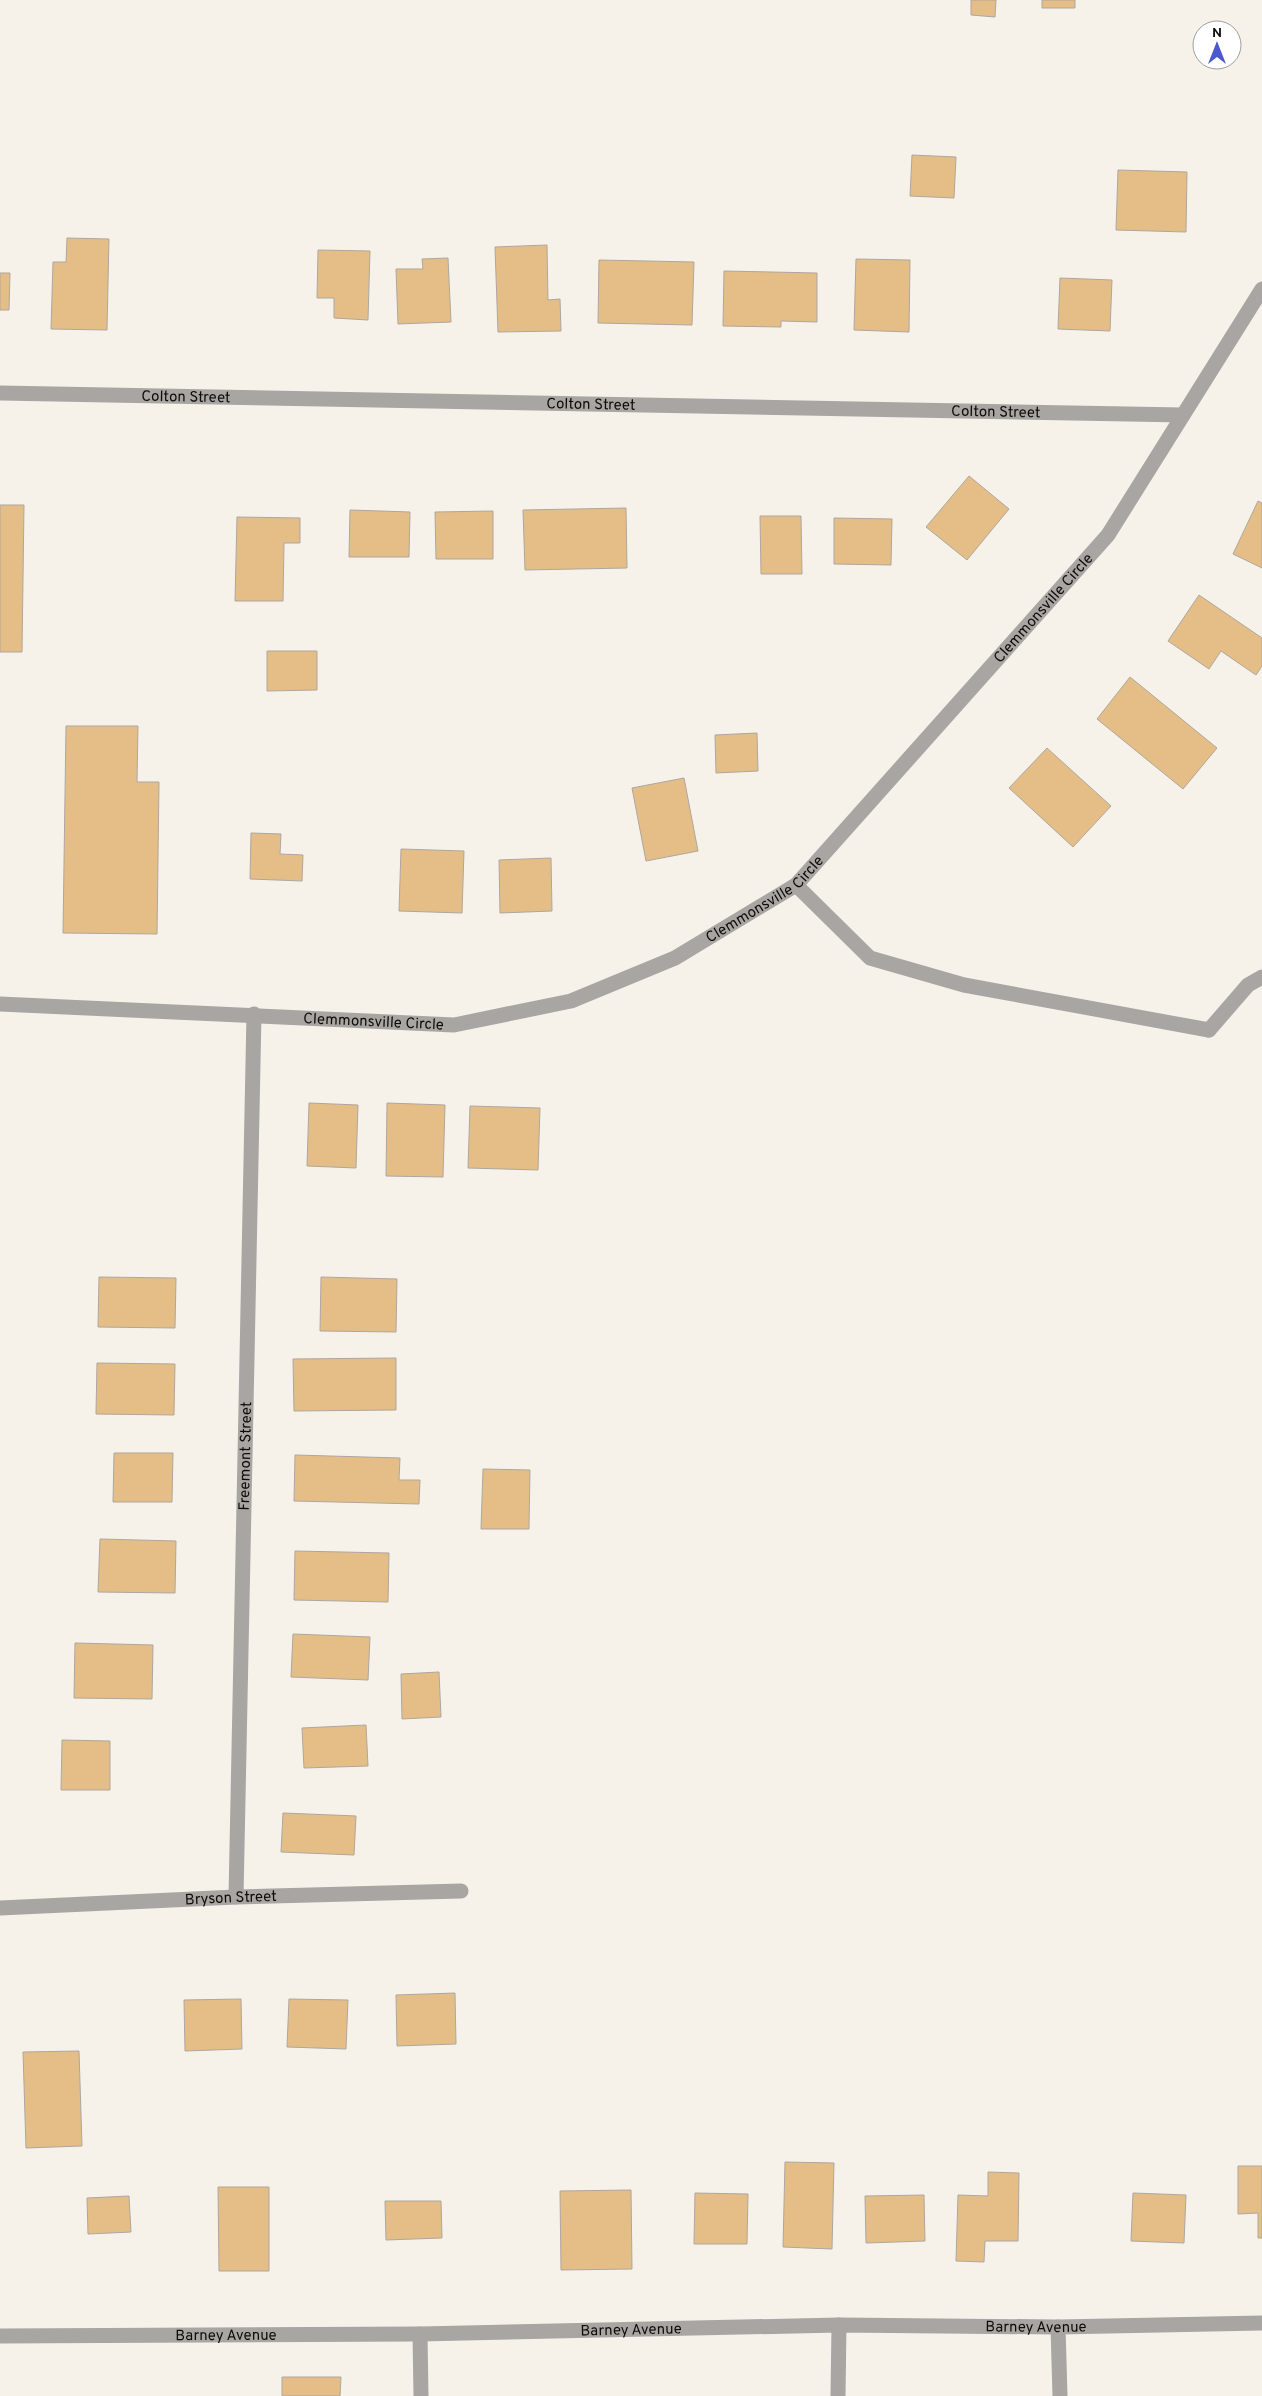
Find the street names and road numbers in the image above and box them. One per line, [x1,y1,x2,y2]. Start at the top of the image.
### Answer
street label: Colton Street [141,388,231,408]
street label: Colton Street [546,395,636,416]
street label: Colton Street [951,403,1041,423]
street label: Clemmonsville Circle [990,550,1098,668]
street label: Clemmonsville Circle [703,852,829,948]
street label: Clemmonsville Circle [303,1010,444,1036]
street label: Freemont Street [236,1401,257,1511]
street label: Bryson Street [184,1888,277,1910]
street label: Barney Avenue [985,2318,1087,2338]
street label: Barney Avenue [580,2320,682,2342]
street label: Barney Avenue [175,2327,277,2346]

